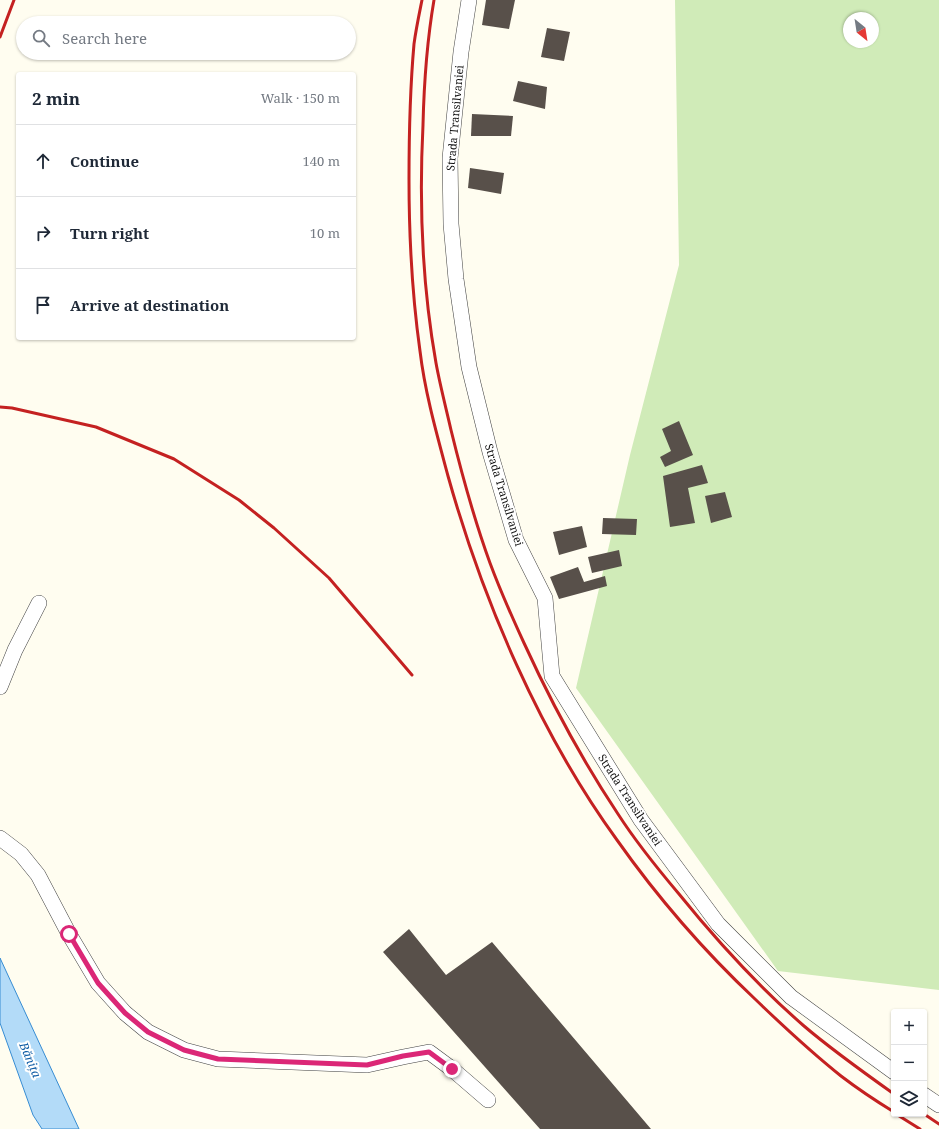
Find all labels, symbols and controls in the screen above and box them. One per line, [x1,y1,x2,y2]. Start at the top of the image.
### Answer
north arrow [843,12,879,48]
search box [16,16,356,60]
icon: search [30,27,52,49]
text: Search here [62,28,147,48]
street label: Strada Transilvaniei [442,64,467,172]
text: 2 min [32,87,80,110]
text: Walk · 150 m [261,89,340,107]
icon: ahead [32,150,54,172]
text: Continue [70,151,139,171]
text: 140 m [303,152,340,170]
icon: right [32,222,54,244]
text: Turn right [70,223,149,243]
text: 10 m [310,224,340,242]
icon: arrive [32,294,54,316]
text: Arrive at destination [70,295,229,315]
street label: Strada Transilvaniei [482,442,527,548]
street label: Strada Transilvaniei [595,751,666,849]
route start [60,925,78,943]
map controls [891,1009,927,1117]
button: + [891,1009,927,1045]
water label: Bănița [15,1039,46,1080]
button: − [891,1045,927,1081]
route end [443,1060,461,1078]
button: layers [891,1081,927,1117]

